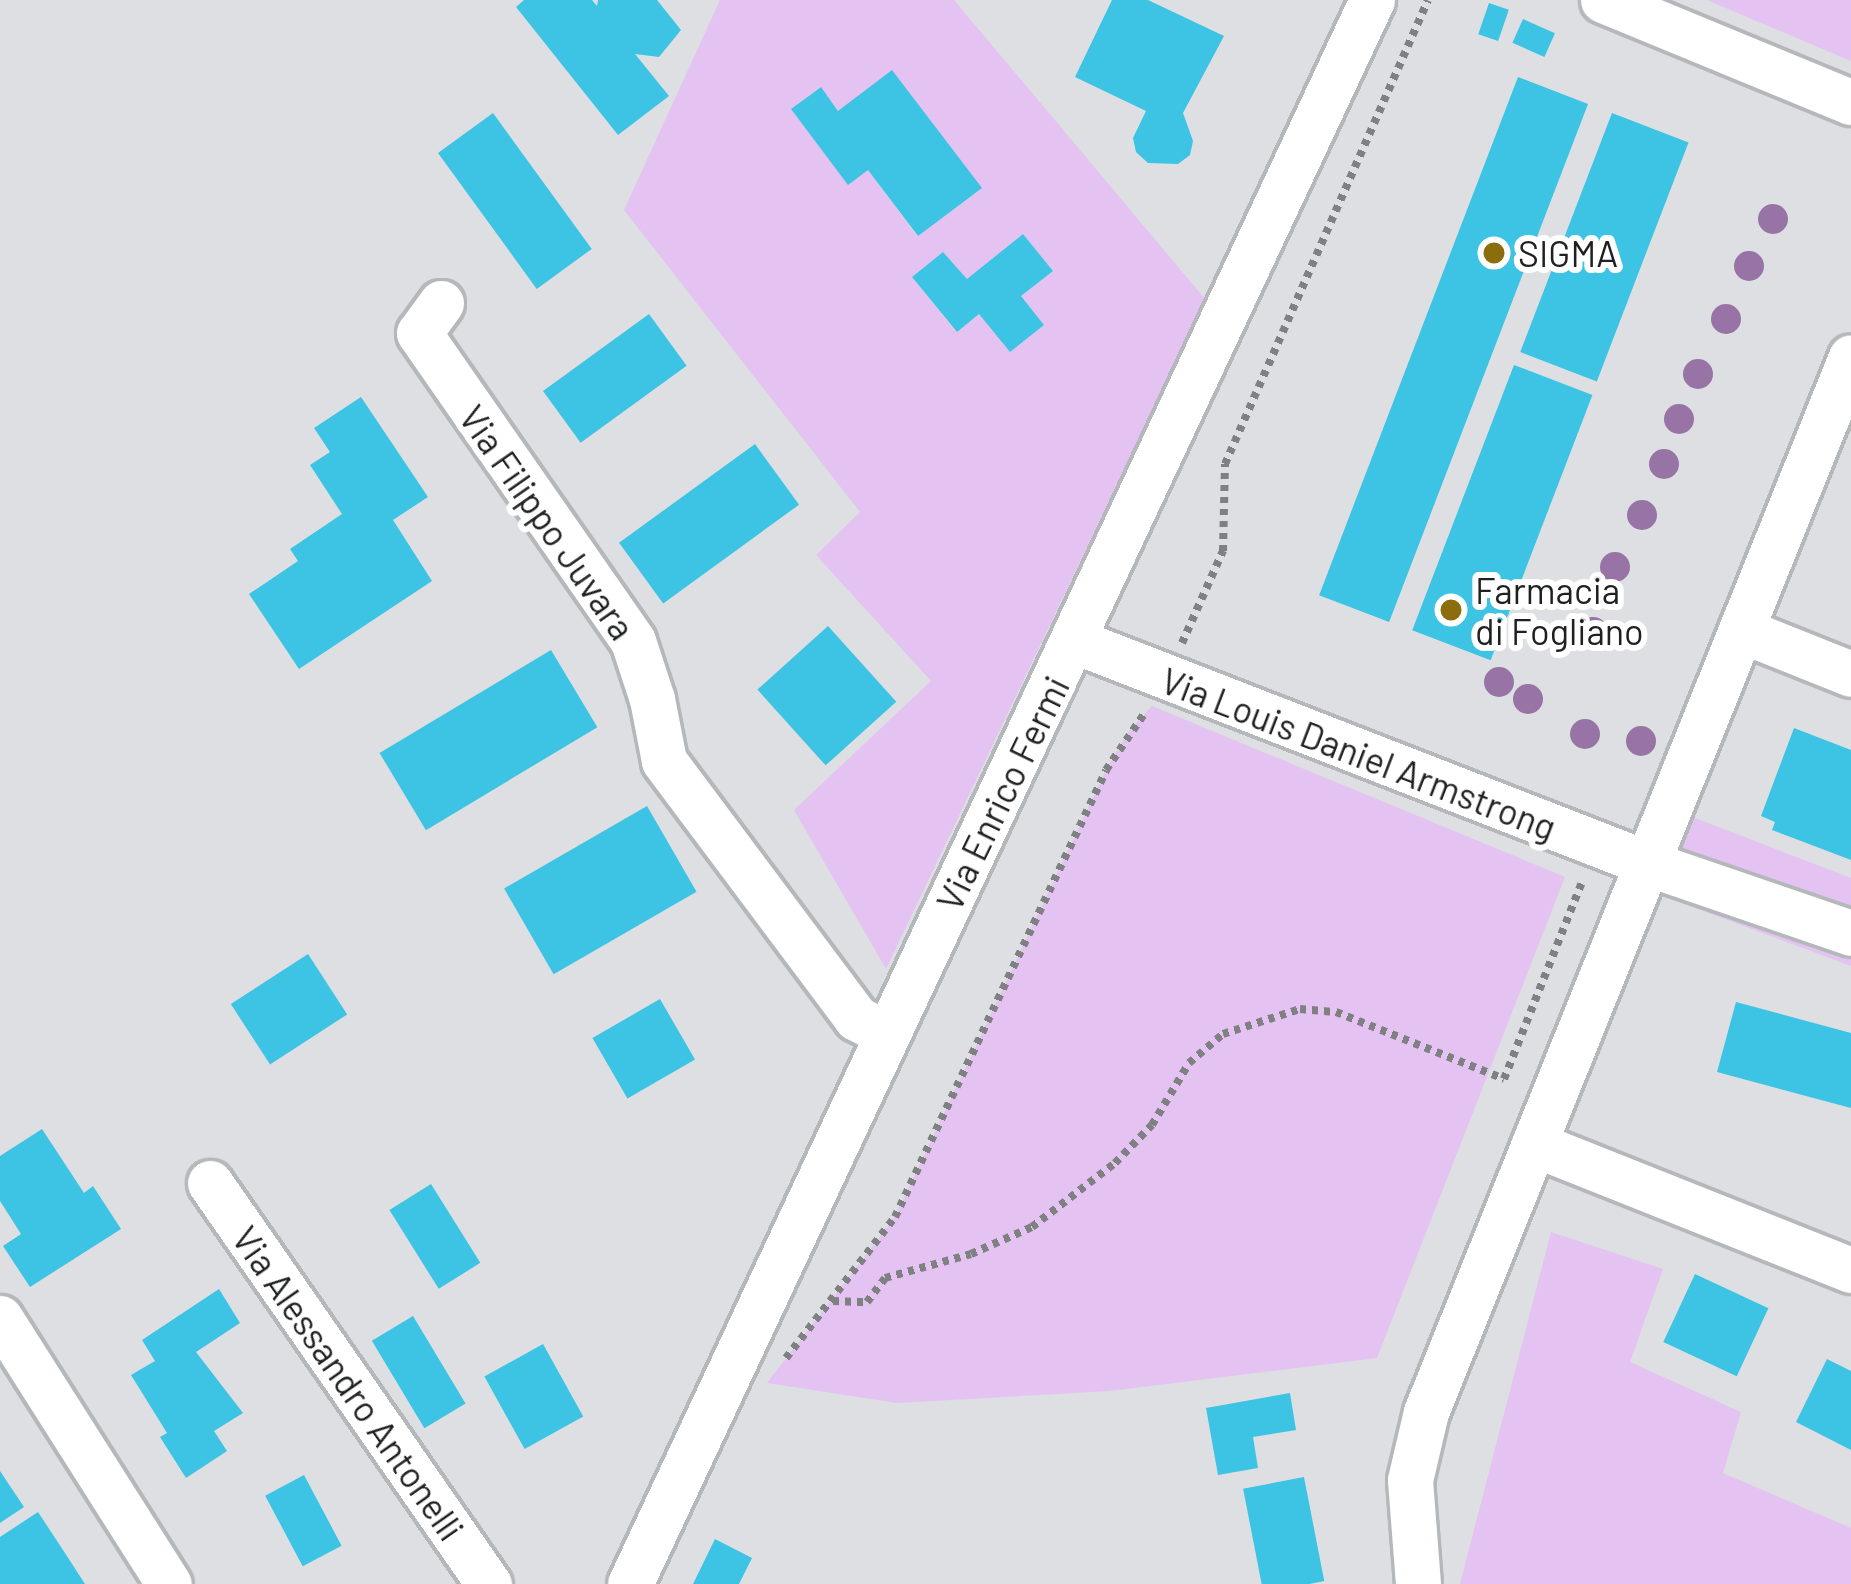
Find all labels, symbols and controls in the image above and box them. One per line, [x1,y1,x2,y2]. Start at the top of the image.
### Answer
place label: SIGMA [1518,231,1618,275]
marker: SIGMA [1481,240,1507,266]
street label: Via Filippo Juvara [451,397,645,647]
place label: Farmacia di Fogliano [1475,567,1644,652]
marker: Farmacia di Fogliano [1438,597,1464,623]
street label: Via Louis Daniel Armstrong [1156,658,1562,848]
street label: Via Enrico Fermi [927,669,1077,917]
street label: Via Alessandro Antonelli [224,1218,474,1548]

